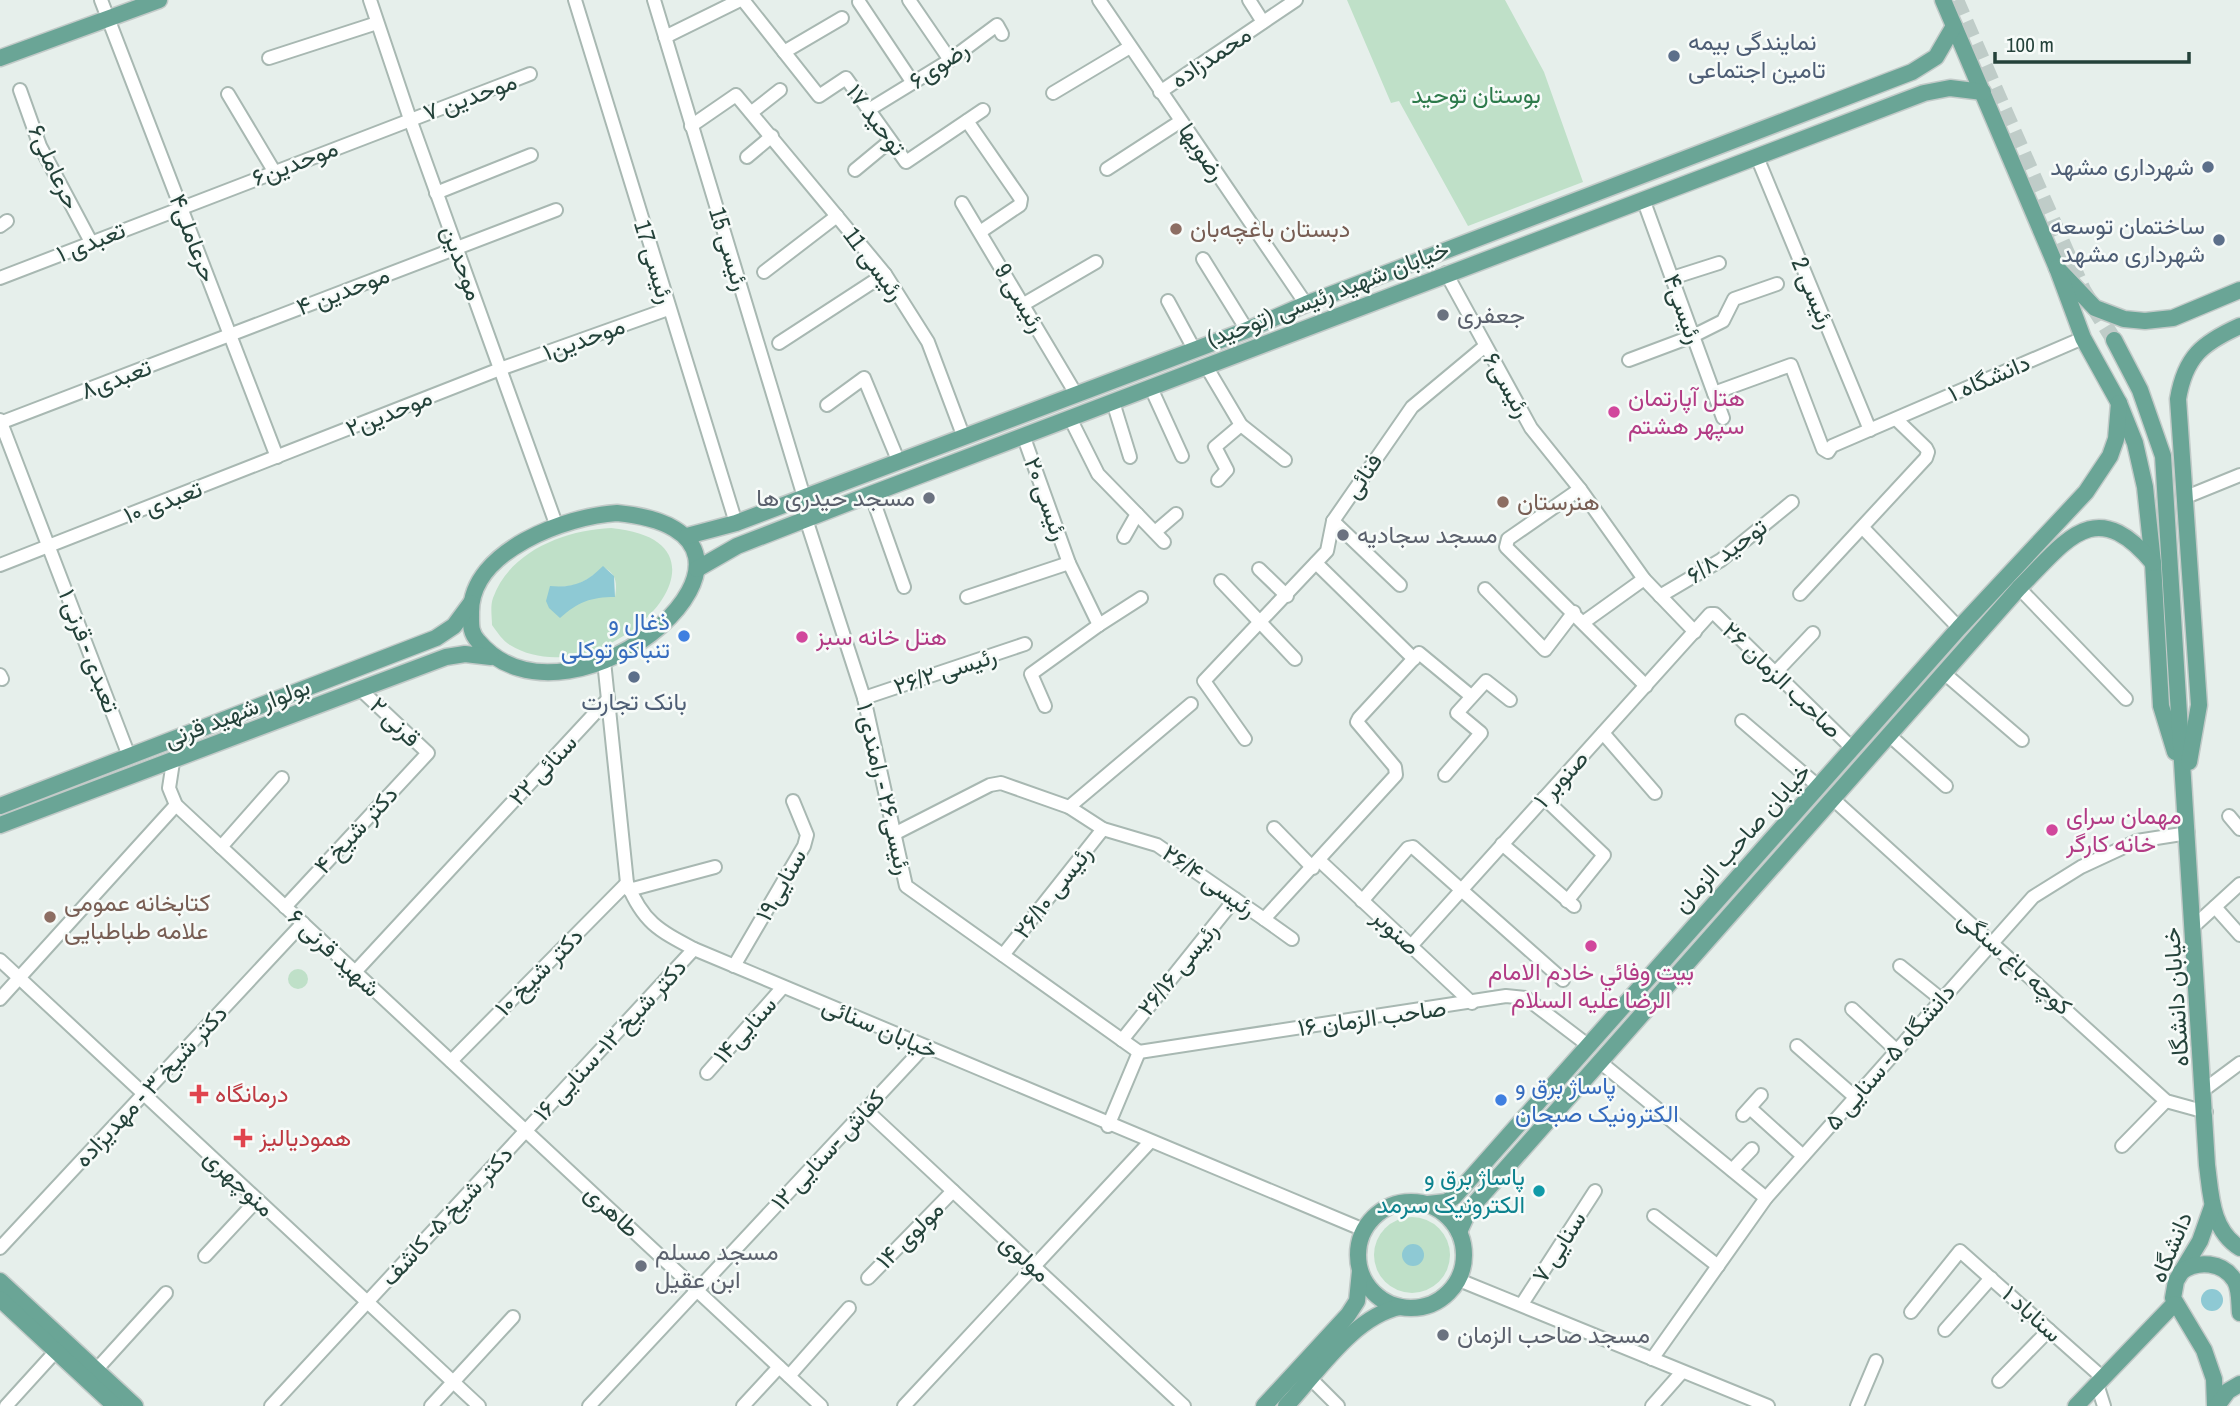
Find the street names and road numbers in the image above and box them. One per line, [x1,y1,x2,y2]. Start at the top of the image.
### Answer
street label: محمدزاده [1164,18,1257,95]
street label: رضوی۶ [902,33,975,96]
street label: موحدین ۷ [418,64,521,128]
street label: توحید ۱۷ [839,77,914,162]
street label: رضویها [1172,116,1234,187]
street label: حرعاملی۶ [21,119,88,214]
street label: موحدین۶ [247,131,342,193]
street label: حرعاملی۴ [163,189,225,286]
street label: رئیسی 15 [702,203,758,294]
street label: تعبدی ۱ [51,213,130,269]
street label: رئیسی 17 [627,216,683,307]
street label: رئیسی 11 [837,220,913,307]
street label: موحدین [435,221,491,305]
street label: خیابان شهید رئیسی (توحید) [1202,232,1453,354]
street label: رئیسی 2 [1785,252,1843,333]
street label: رئیسی 9 [988,257,1054,338]
street label: موحدین ۴ [292,258,394,322]
street label: رئیسی۴ [1657,269,1711,348]
street label: موحدین۱ [538,309,629,368]
street label: دانشگاه ۱ [1943,345,2035,409]
street label: رئیسی۶ [1476,346,1539,423]
street label: تعبدی۸ [76,350,156,406]
street label: موحدین۲ [341,380,437,444]
street label: فنائی [1335,446,1389,504]
street label: رئیسی ۲۰ [1017,452,1077,545]
street label: تعبدی ۱۰ [119,471,206,531]
street label: توحید ۶/۸ [1680,510,1773,590]
street label: تعبدی - قرنی ۱ [52,584,128,717]
street label: صاحب الزمان ۲۶ [1716,614,1850,745]
street label: رئیسی ۲۶/۲ [889,638,1000,702]
street label: بولوار شهید قرنی [159,670,314,754]
street label: قرنی ۲ [363,689,428,753]
street label: رئیسی۲۶ - رامندی ۱ [850,700,920,878]
street label: سنائی ۲۲ [501,727,584,812]
street label: صنوبر ۱ [1526,743,1595,814]
street label: خیابان صاحب الزمان [1665,755,1817,919]
street label: دکتر شیخ ۴ [306,778,406,882]
street label: رئیسی ۲۶/۴ [1156,836,1263,924]
street label: رئیسی ۲۶/۱۰ [1006,838,1099,945]
street label: سنایی۱۹ [747,843,813,926]
street label: صنوبر [1365,900,1428,962]
street label: شهید قرنی ۶ [281,901,388,1004]
street label: کوچه باغ سنگی [1951,903,2079,1023]
street label: رئیسی ۲۶/۱۶ [1129,915,1225,1022]
street label: دکتر شیخ ۱۰ [487,920,591,1024]
street label: خیابان دانشگاه [2154,926,2196,1068]
street label: دکتر شیخ ۱۲- سنایی ۱۶ [525,951,695,1129]
street label: دانشگاه ۵- سنایی ۵ [1817,976,1962,1137]
street label: خیابان سنائی [818,988,943,1066]
street label: سنایی۱۴ [706,989,783,1070]
street label: صاحب الزمان ۱۶ [1296,991,1448,1043]
street label: دکتر شیخ ۳ - مهدیزاده [67,997,235,1175]
street label: کفاش -سنایی ۱۲ [763,1082,891,1216]
street label: دکتر شیخ ۵- کاشف [373,1138,521,1294]
street label: منوچهری [197,1141,282,1224]
street label: طاهری [578,1176,647,1244]
street label: مولوی ۱۴ [868,1193,950,1275]
street label: سنایی ۷ [1524,1204,1593,1289]
street label: دانشگاه [2141,1206,2199,1287]
street label: مولوی [994,1226,1058,1289]
street label: سناباد ۱ [1996,1278,2070,1349]

